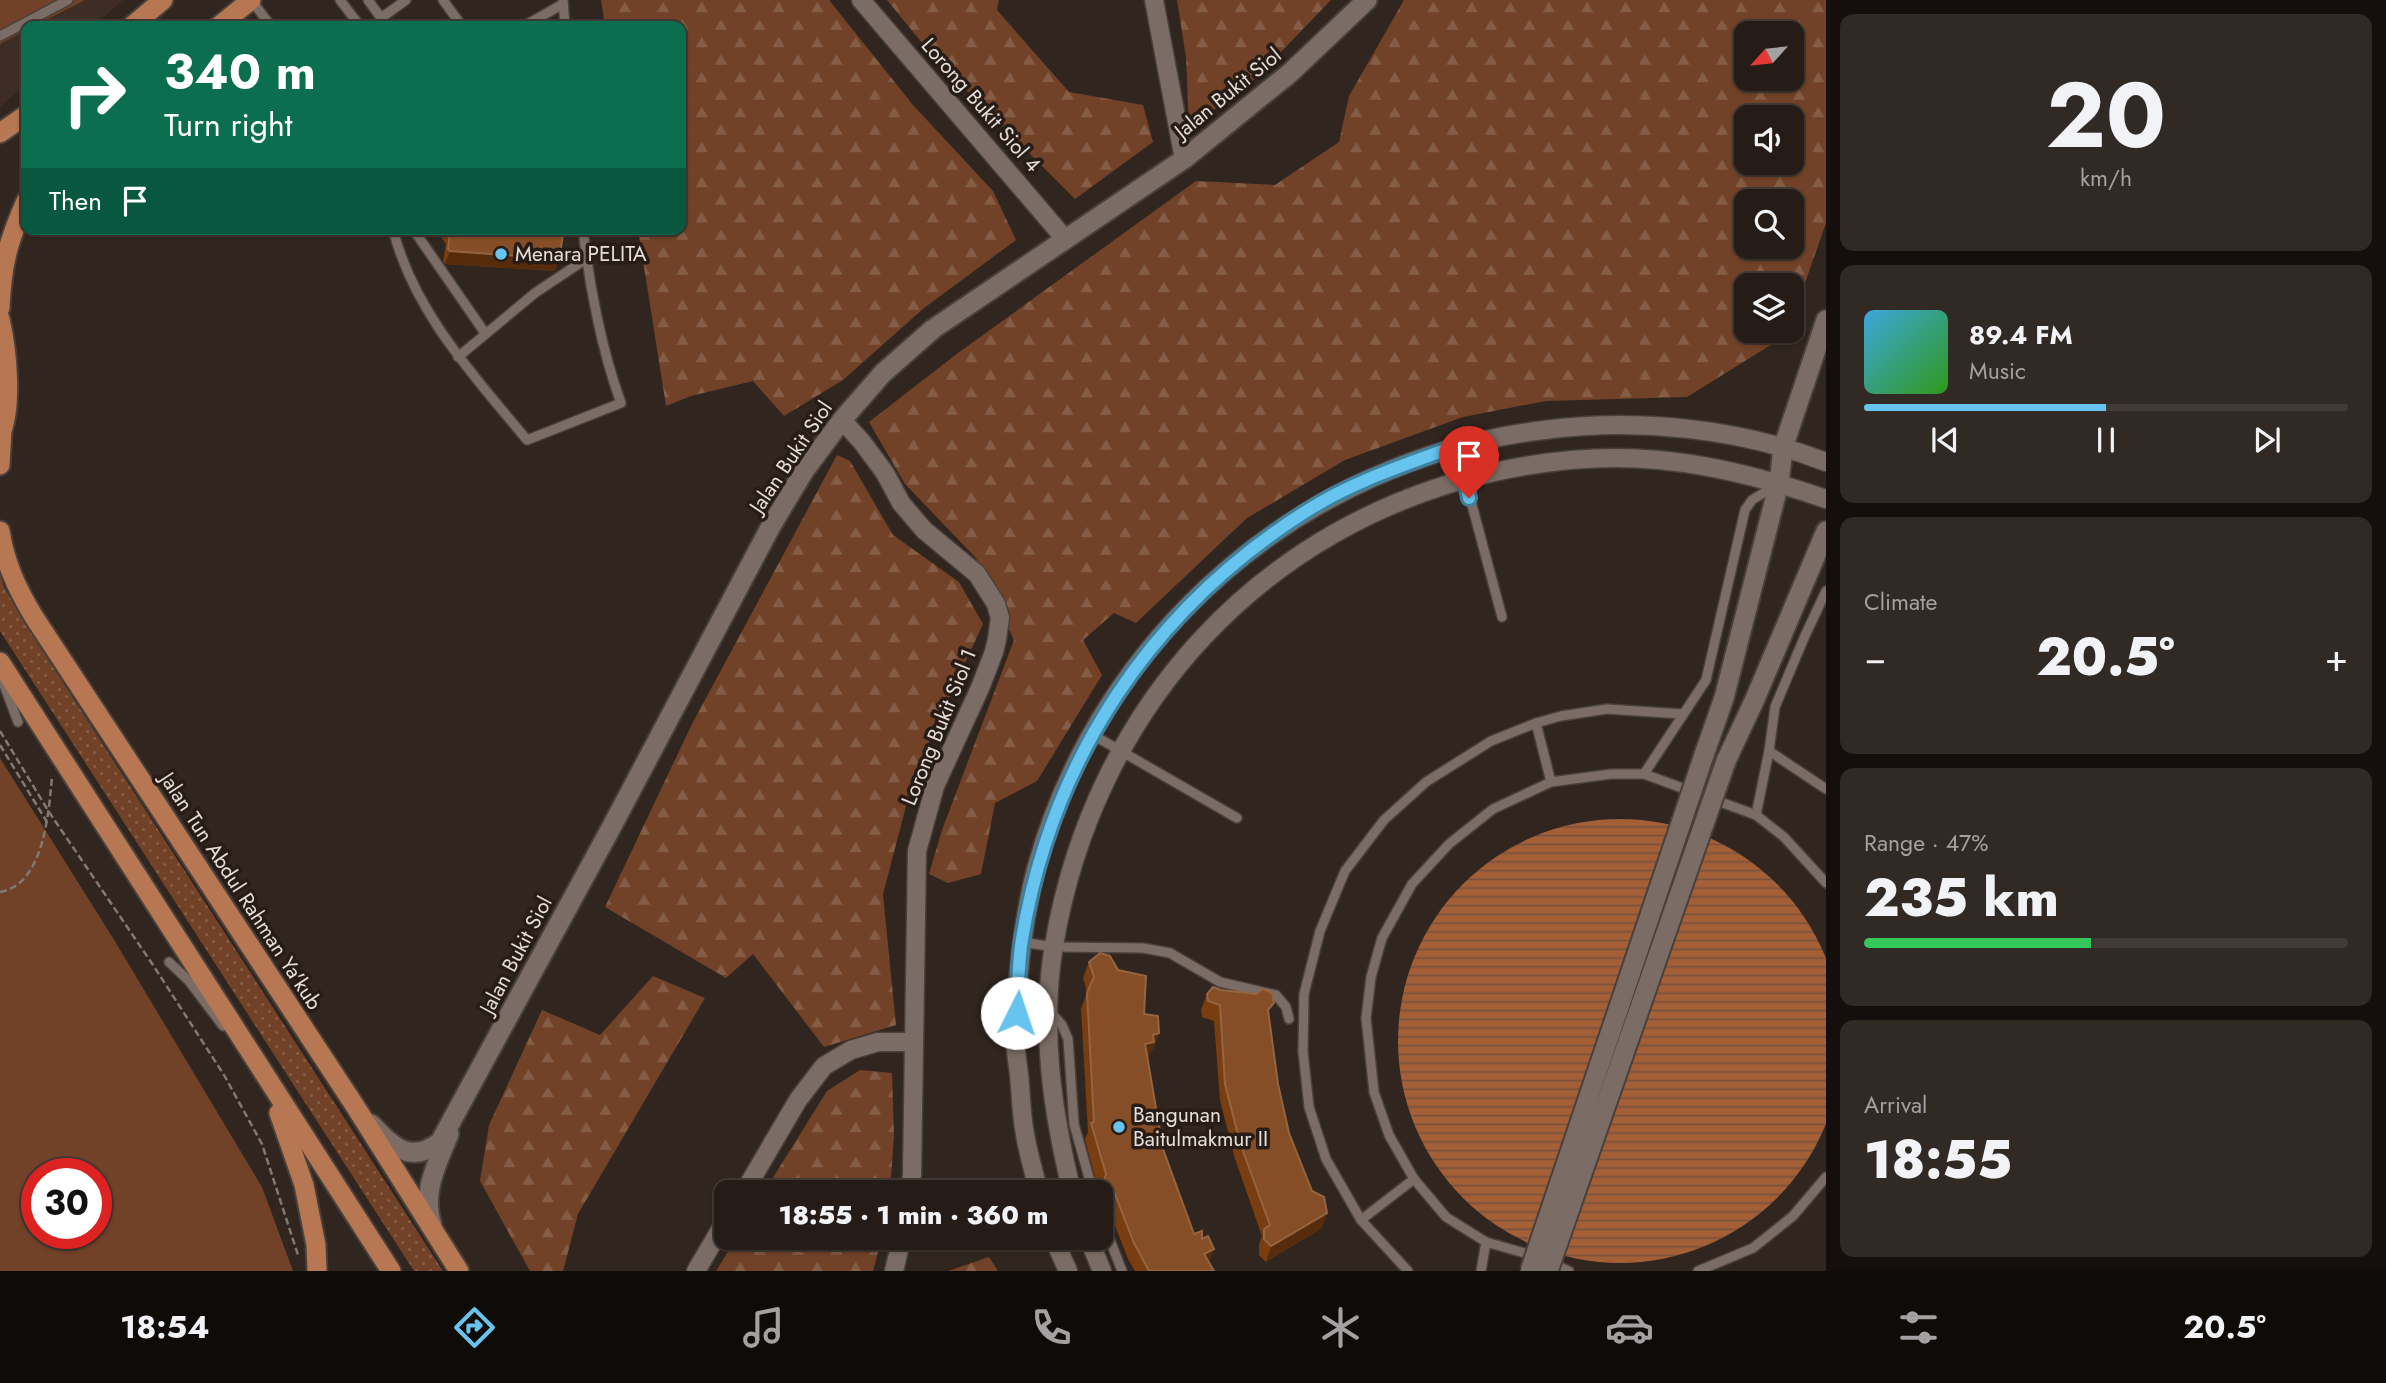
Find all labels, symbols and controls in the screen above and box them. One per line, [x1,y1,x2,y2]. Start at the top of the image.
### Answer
north arrow [1734,21,1804,91]
map controls [1734,21,1804,343]
street label: Lorong Bukit Siol 4 [914,31,1048,179]
text: 340 m [164,37,316,107]
street label: Jalan Bukit Siol [1166,41,1288,147]
icon: right [49,49,140,140]
text: 20 [2046,50,2166,181]
text: Turn right [164,102,293,148]
button: sound [1734,105,1804,175]
text: km/h [2080,161,2132,195]
text: Then [49,182,102,220]
icon: arrive [116,182,154,220]
button: search [1734,189,1804,259]
place label: Menara PELITA [515,239,647,269]
marker: Menara PELITA [493,246,509,262]
button: layers [1734,273,1804,343]
text: 89.4 FM [1969,316,2073,354]
text: Music [1969,354,2026,388]
street label: Jalan Bukit Siol [741,395,840,522]
icon: previous [1926,421,1964,459]
icon: pause [2087,421,2125,459]
icon: next [2248,421,2286,459]
pin [1439,426,1499,498]
icon: arrive [1450,437,1488,475]
text: Climate [1864,585,1937,619]
text: 20.5° [2036,619,2175,695]
text: − [1864,630,1886,685]
text: + [2325,630,2348,685]
street label: Lorong Bukit Siol 1 [894,644,984,810]
street label: Jalan Tun Abdul Rahman Ya'kub [151,764,329,1016]
text: Range · 47% [1864,826,1988,860]
text: 235 km [1864,860,2059,936]
street label: Jalan Bukit Siol [471,891,560,1022]
position arrow [980,976,1054,1050]
text: Arrival [1864,1088,1927,1122]
place label: Bangunan Baitulmakmur II [1133,1100,1268,1154]
marker: Bangunan Baitulmakmur II [1111,1119,1127,1135]
text: 18:55 [1864,1122,2012,1198]
speed limit sign: 30 [21,1158,112,1249]
text: 18:55 · 1 min · 360 m [778,1196,1049,1234]
icon: directions [450,1303,499,1352]
icon: music [739,1303,788,1352]
icon: phone [1027,1303,1076,1352]
icon: climate [1316,1303,1365,1352]
icon: car [1605,1303,1654,1352]
icon: filters [1894,1303,1943,1352]
text: 18:54 [120,1304,210,1350]
text: 20.5° [2183,1304,2266,1350]

